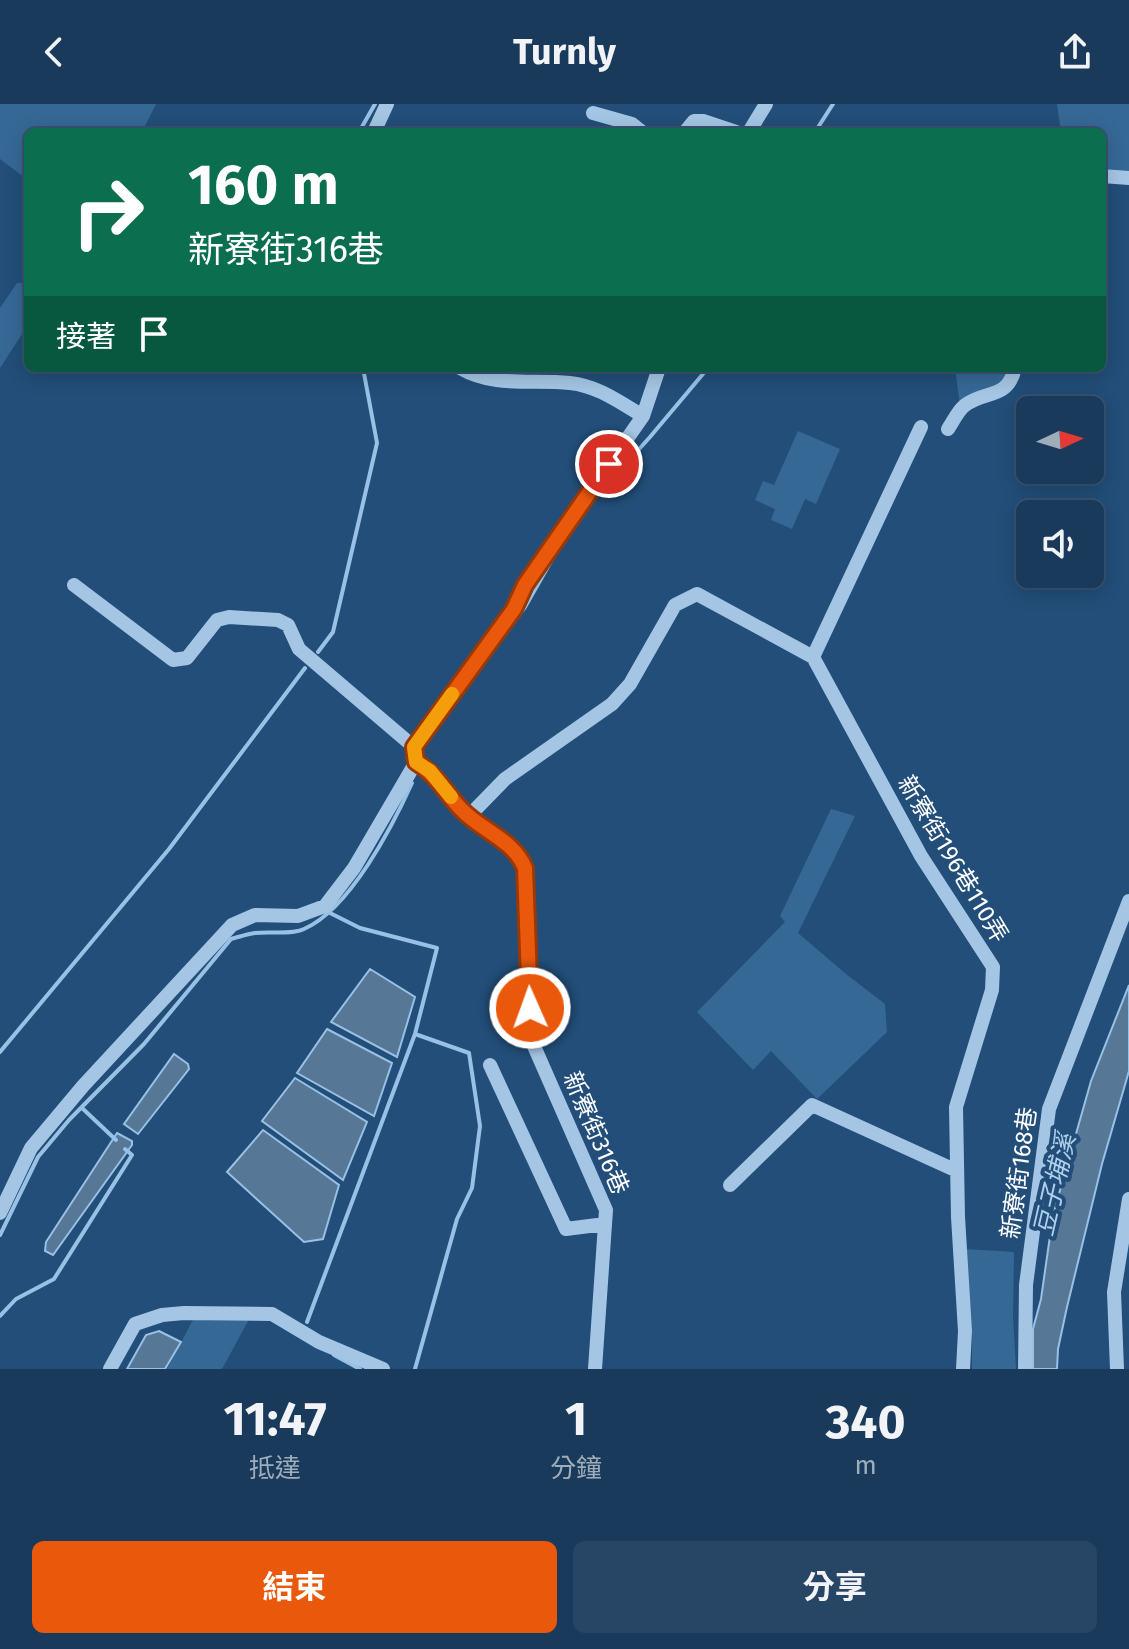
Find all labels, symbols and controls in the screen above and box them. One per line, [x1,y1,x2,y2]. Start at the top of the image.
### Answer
icon: back [32,30,76,74]
text: Turnly [513,30,616,74]
icon: share [1053,30,1097,74]
text: 160 m [188,152,339,219]
icon: right [56,160,160,264]
text: 新寮街316巷 [188,228,384,272]
icon: arrive [132,312,176,356]
text: 接著 [56,319,116,355]
north arrow [1016,396,1104,484]
map controls [1016,396,1104,588]
pin [575,430,643,498]
icon: arrive [587,442,631,486]
button: sound [1016,500,1104,588]
street label: 新寮街196巷110弄 [892,771,1014,947]
position arrow [488,966,572,1050]
street label: 新寮街316巷 [558,1067,634,1199]
street label: 新寮街168巷 [996,1105,1042,1241]
water label: 豆子埔溪 [1028,1127,1083,1239]
text: 11:47 [223,1390,327,1448]
text: 1 [565,1390,587,1448]
text: 340 [825,1393,906,1451]
text: m [854,1450,877,1481]
text: 抵達 [249,1453,301,1484]
text: 分鐘 [550,1453,602,1484]
button: 結束 [32,1541,557,1633]
button: 分享 [573,1541,1097,1633]

